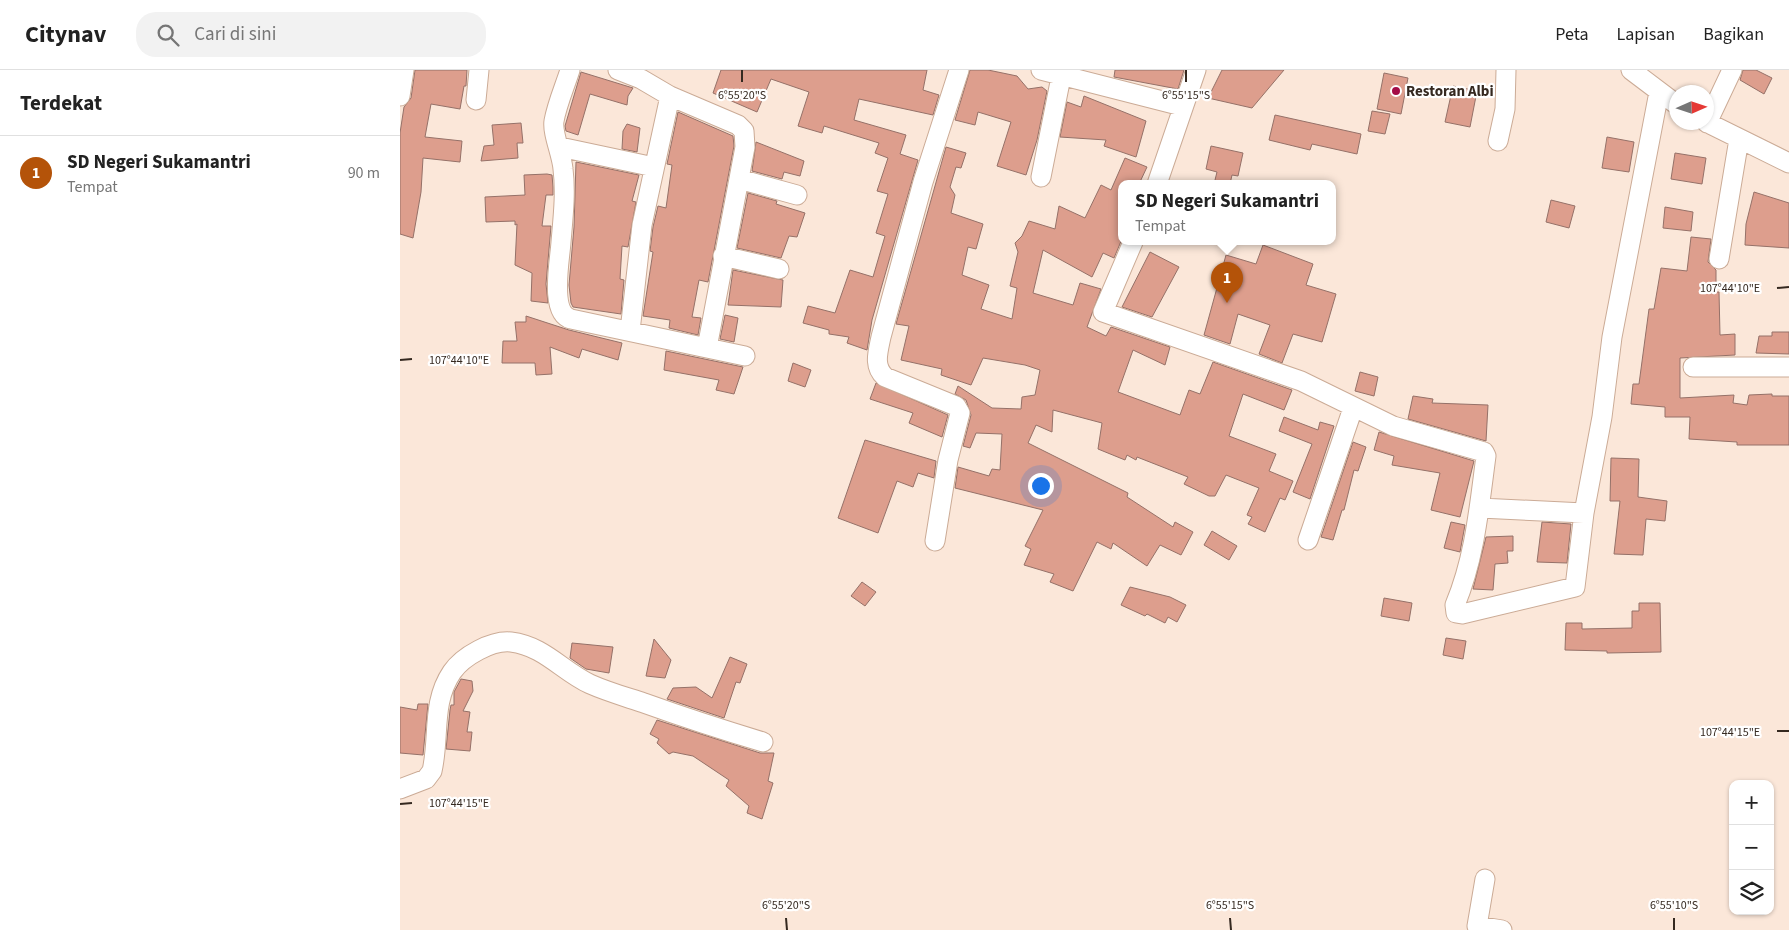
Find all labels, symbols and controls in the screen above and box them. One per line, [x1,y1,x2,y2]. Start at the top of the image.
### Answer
search box [136,12,486,57]
text: Citynav [25,17,106,52]
icon: search [154,21,182,49]
text: Cari di sini [194,21,276,48]
text: Peta [1555,22,1588,47]
text: Lapisan [1616,22,1675,47]
text: Bagikan [1703,22,1764,47]
place label: Restoran Albi [1406,81,1494,102]
marker: Restoran Albi [1390,85,1402,97]
north arrow [1669,85,1714,130]
text: 6°55'20"S [718,87,766,104]
text: 6°55'15"S [1162,87,1210,104]
text: Terdekat [20,88,102,118]
text: SD Negeri Sukamantri [67,149,251,176]
text: 1 [32,162,40,184]
text: 90 m [348,162,380,184]
text: Tempat [67,176,118,198]
popup [1118,180,1336,245]
text: SD Negeri Sukamantri [1135,188,1319,215]
text: Tempat [1135,215,1186,237]
pin: 1 [1211,262,1243,303]
text: 107°44'10"E [1700,280,1760,297]
text: 107°44'10"E [429,352,489,369]
your location [1028,473,1054,499]
text: 107°44'15"E [1700,724,1760,741]
map controls [1729,780,1774,915]
button: + [1729,780,1774,825]
text: 107°44'15"E [429,795,489,812]
button: − [1729,825,1774,870]
button: layers [1729,870,1774,915]
text: 6°55'20"S [762,897,810,914]
text: 6°55'15"S [1206,897,1254,914]
text: 6°55'10"S [1650,897,1698,914]

